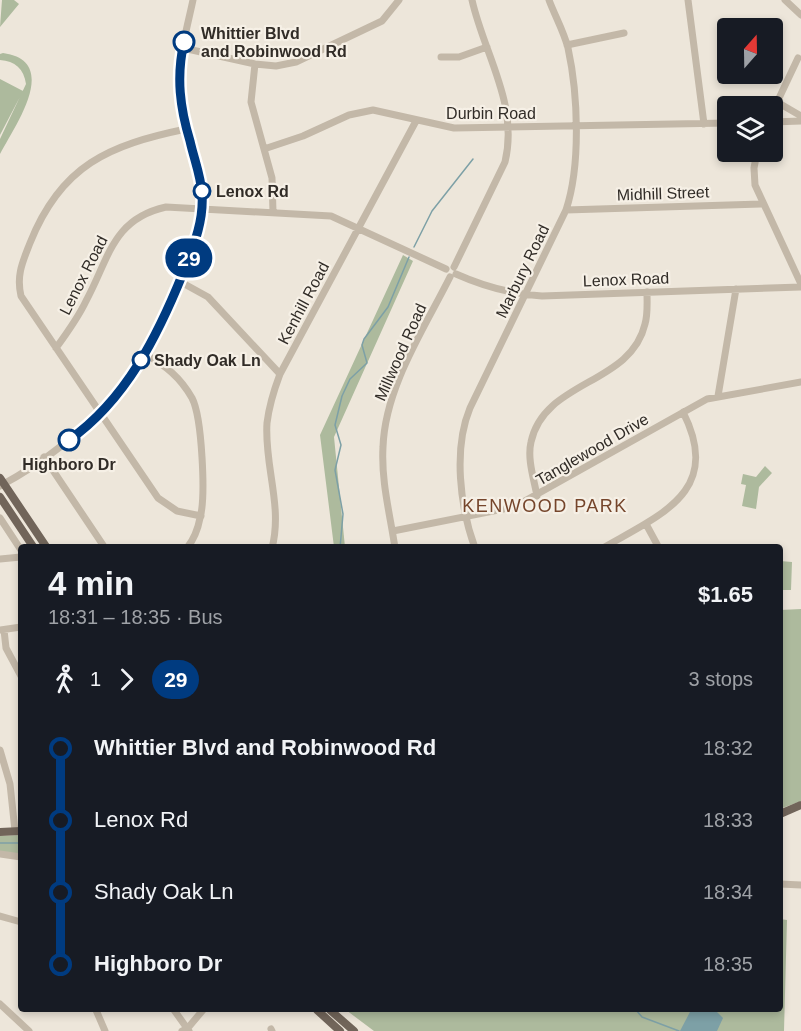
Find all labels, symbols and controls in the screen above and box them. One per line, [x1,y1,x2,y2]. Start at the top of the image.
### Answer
north arrow [717,18,783,84]
map controls [717,18,783,162]
place label: Whittier Blvd and Robinwood Rd [201,25,347,60]
marker: Whittier Blvd and Robinwood Rd [173,31,195,53]
button: layers [717,96,783,162]
street label: Durbin Road [446,105,536,122]
marker: Lenox Rd [193,182,211,200]
place label: Lenox Rd [216,183,289,200]
street label: Midhill Street [617,183,710,204]
street label: Marbury Road [493,222,552,321]
street label: Lenox Road [56,233,111,318]
line badge: 29 [162,238,216,278]
text: 29 [177,247,201,270]
street label: Kenhill Road [275,259,332,347]
street label: Lenox Road [583,269,669,290]
street label: Millwood Road [371,301,430,404]
marker: Shady Oak Ln [132,351,150,369]
place label: Shady Oak Ln [154,352,261,369]
street label: Tanglewood Drive [533,410,652,489]
marker: Highboro Dr [58,429,80,451]
place label: Highboro Dr [22,456,116,473]
district label: KENWOOD PARK [462,496,628,516]
text: 4 min [48,565,134,602]
text: $1.65 [698,582,753,607]
text: 18:31 – 18:35 · Bus [48,606,223,628]
icon: walk [48,663,81,696]
icon: forward [110,663,143,696]
text: 1 [90,668,101,690]
text: 29 [164,668,187,691]
text: 3 stops [689,668,753,690]
text: Whittier Blvd and Robinwood Rd [94,735,436,760]
text: 18:32 [703,737,753,759]
text: Lenox Rd [94,807,188,832]
text: 18:33 [703,809,753,831]
text: Shady Oak Ln [94,879,233,904]
text: 18:34 [703,881,753,903]
text: Highboro Dr [94,951,222,976]
text: 18:35 [703,953,753,975]

